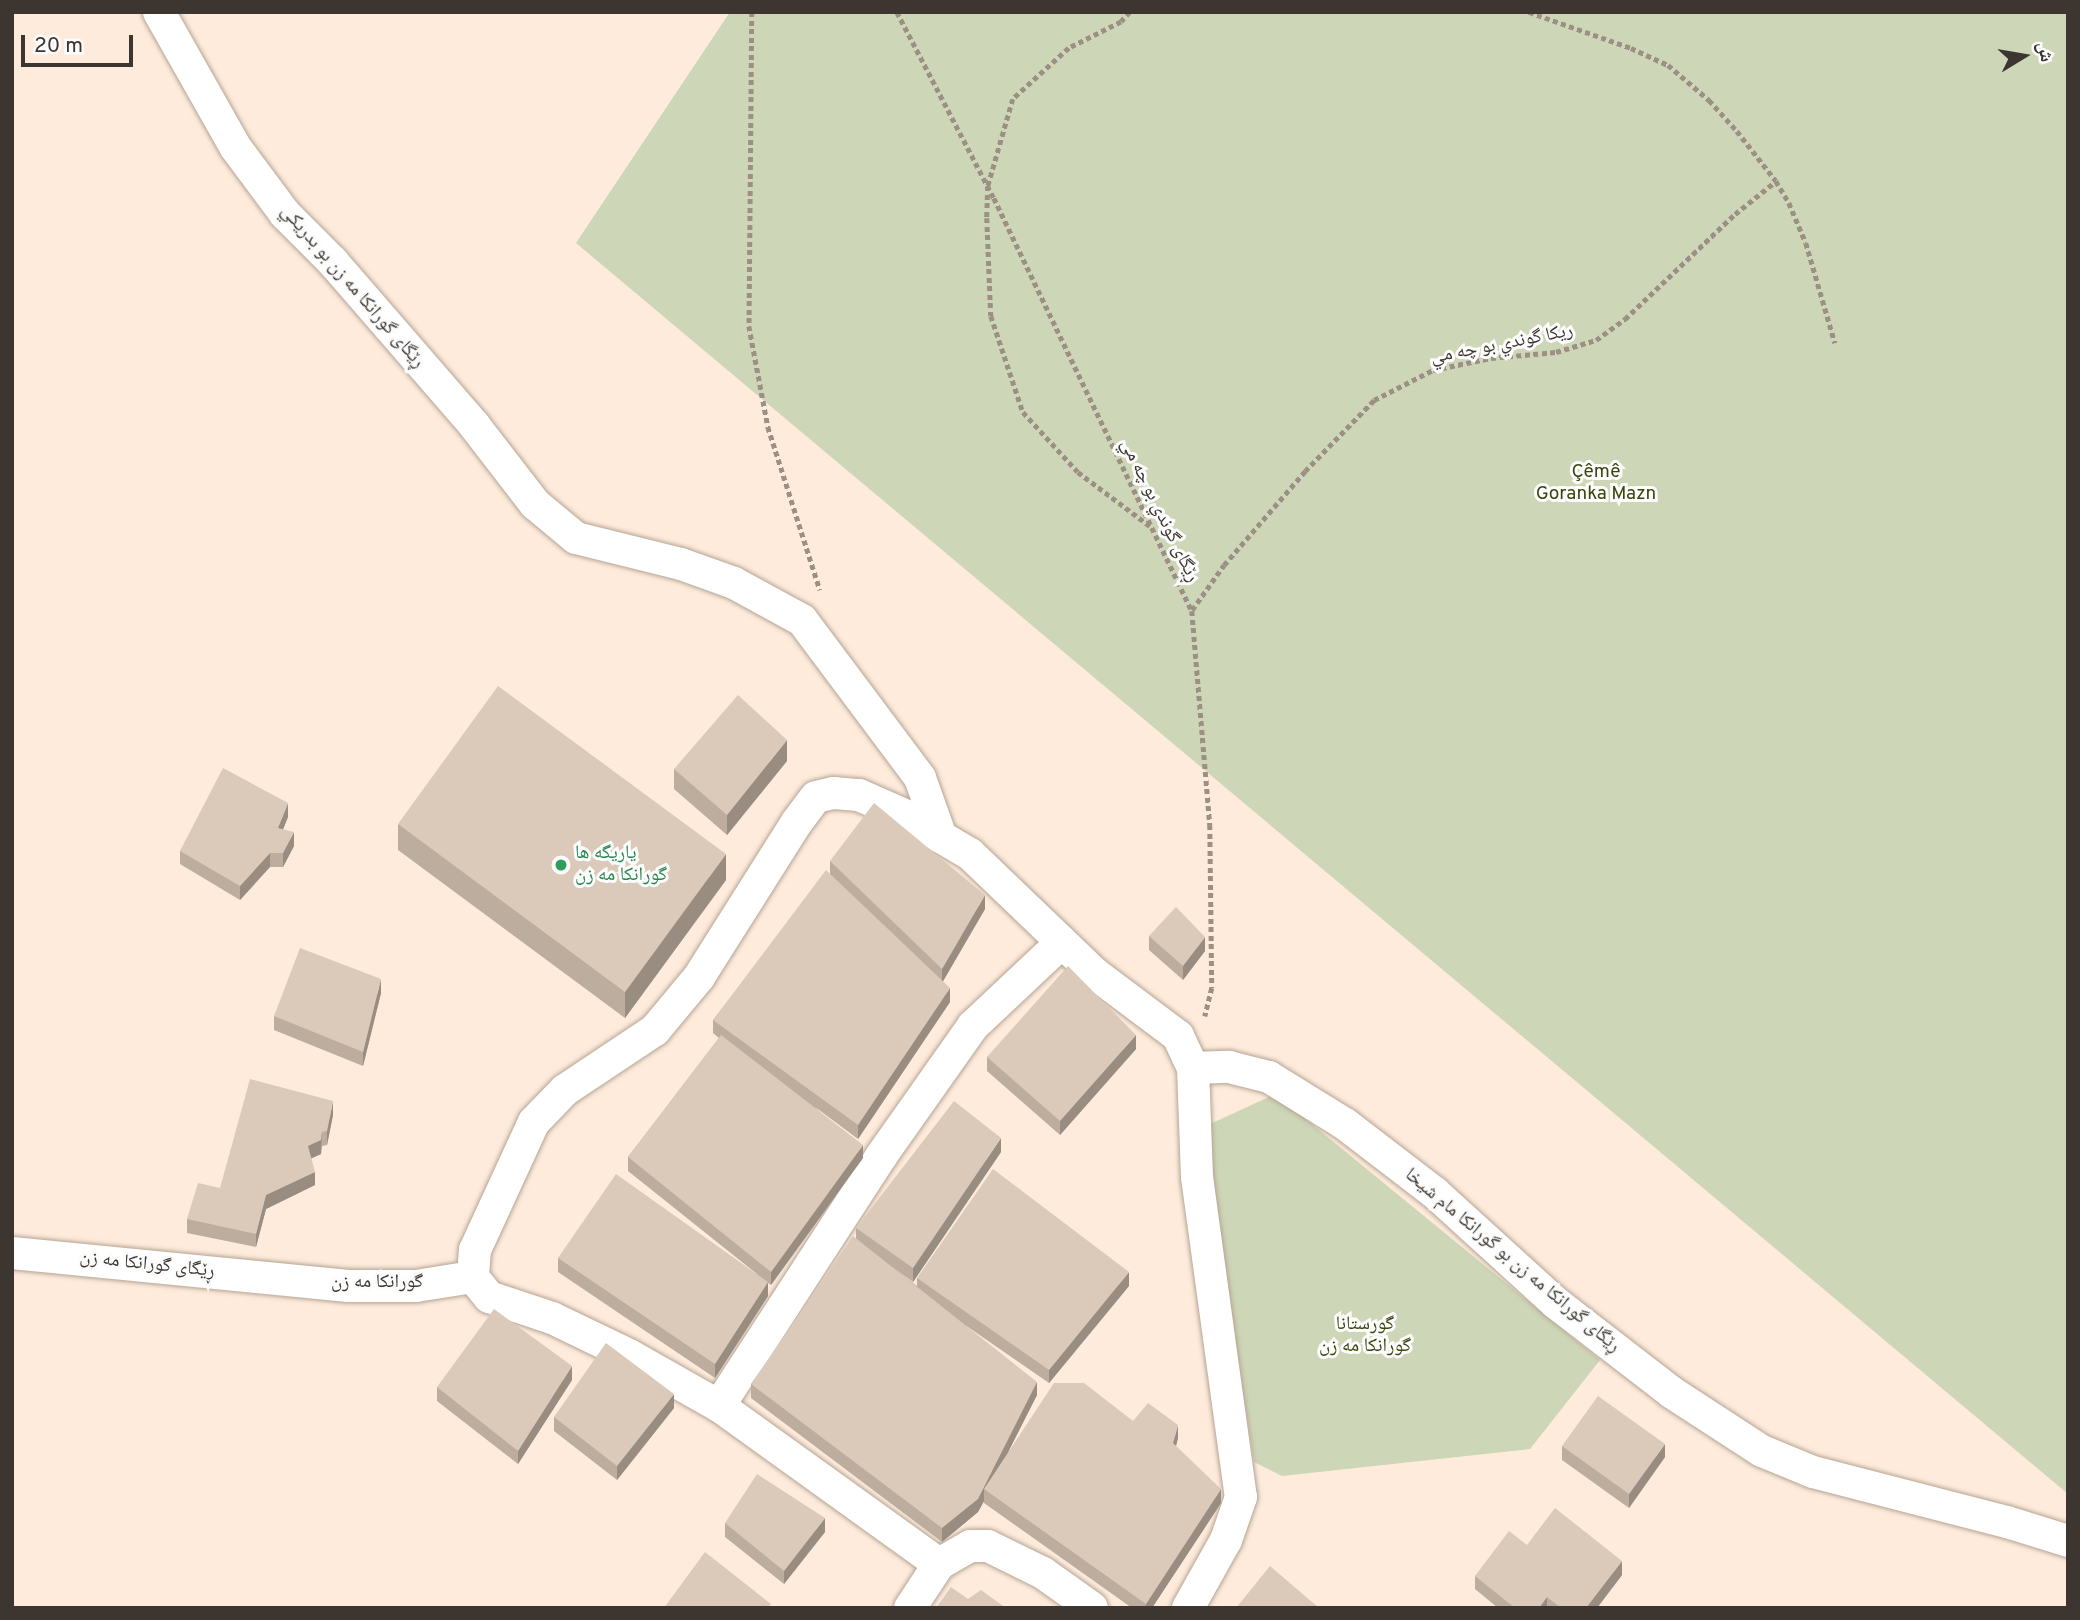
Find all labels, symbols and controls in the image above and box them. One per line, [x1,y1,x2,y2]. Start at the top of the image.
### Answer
scale bar [24,21,136,65]
north arrow [1989,21,2059,91]
text: 20 m [34,33,83,60]
text: ش [2031,40,2058,64]
street label: ڕێگای گورانكا مه زن بو بدريكي [275,201,429,373]
street label: ريكا گوندي بو چه مي [1429,320,1575,370]
street label: ڕێگای گوندي بو چه مي [1115,436,1203,586]
park label: Çêmê Goranka Mazn [1536,462,1656,506]
place label: ياريگه ها گورانكا مه زن [575,843,667,887]
marker: ياريگه ها گورانكا مه زن [553,857,569,873]
street label: ڕێگای گورانكا مه زن بو گورانکا مام شيخا [1400,1164,1624,1358]
street label: ڕێگای گورانكا مه زن [78,1247,216,1283]
street label: گورانكا مه زن [331,1272,423,1294]
park label: گورستانا گورانكا مه زن [1319,1314,1411,1358]

